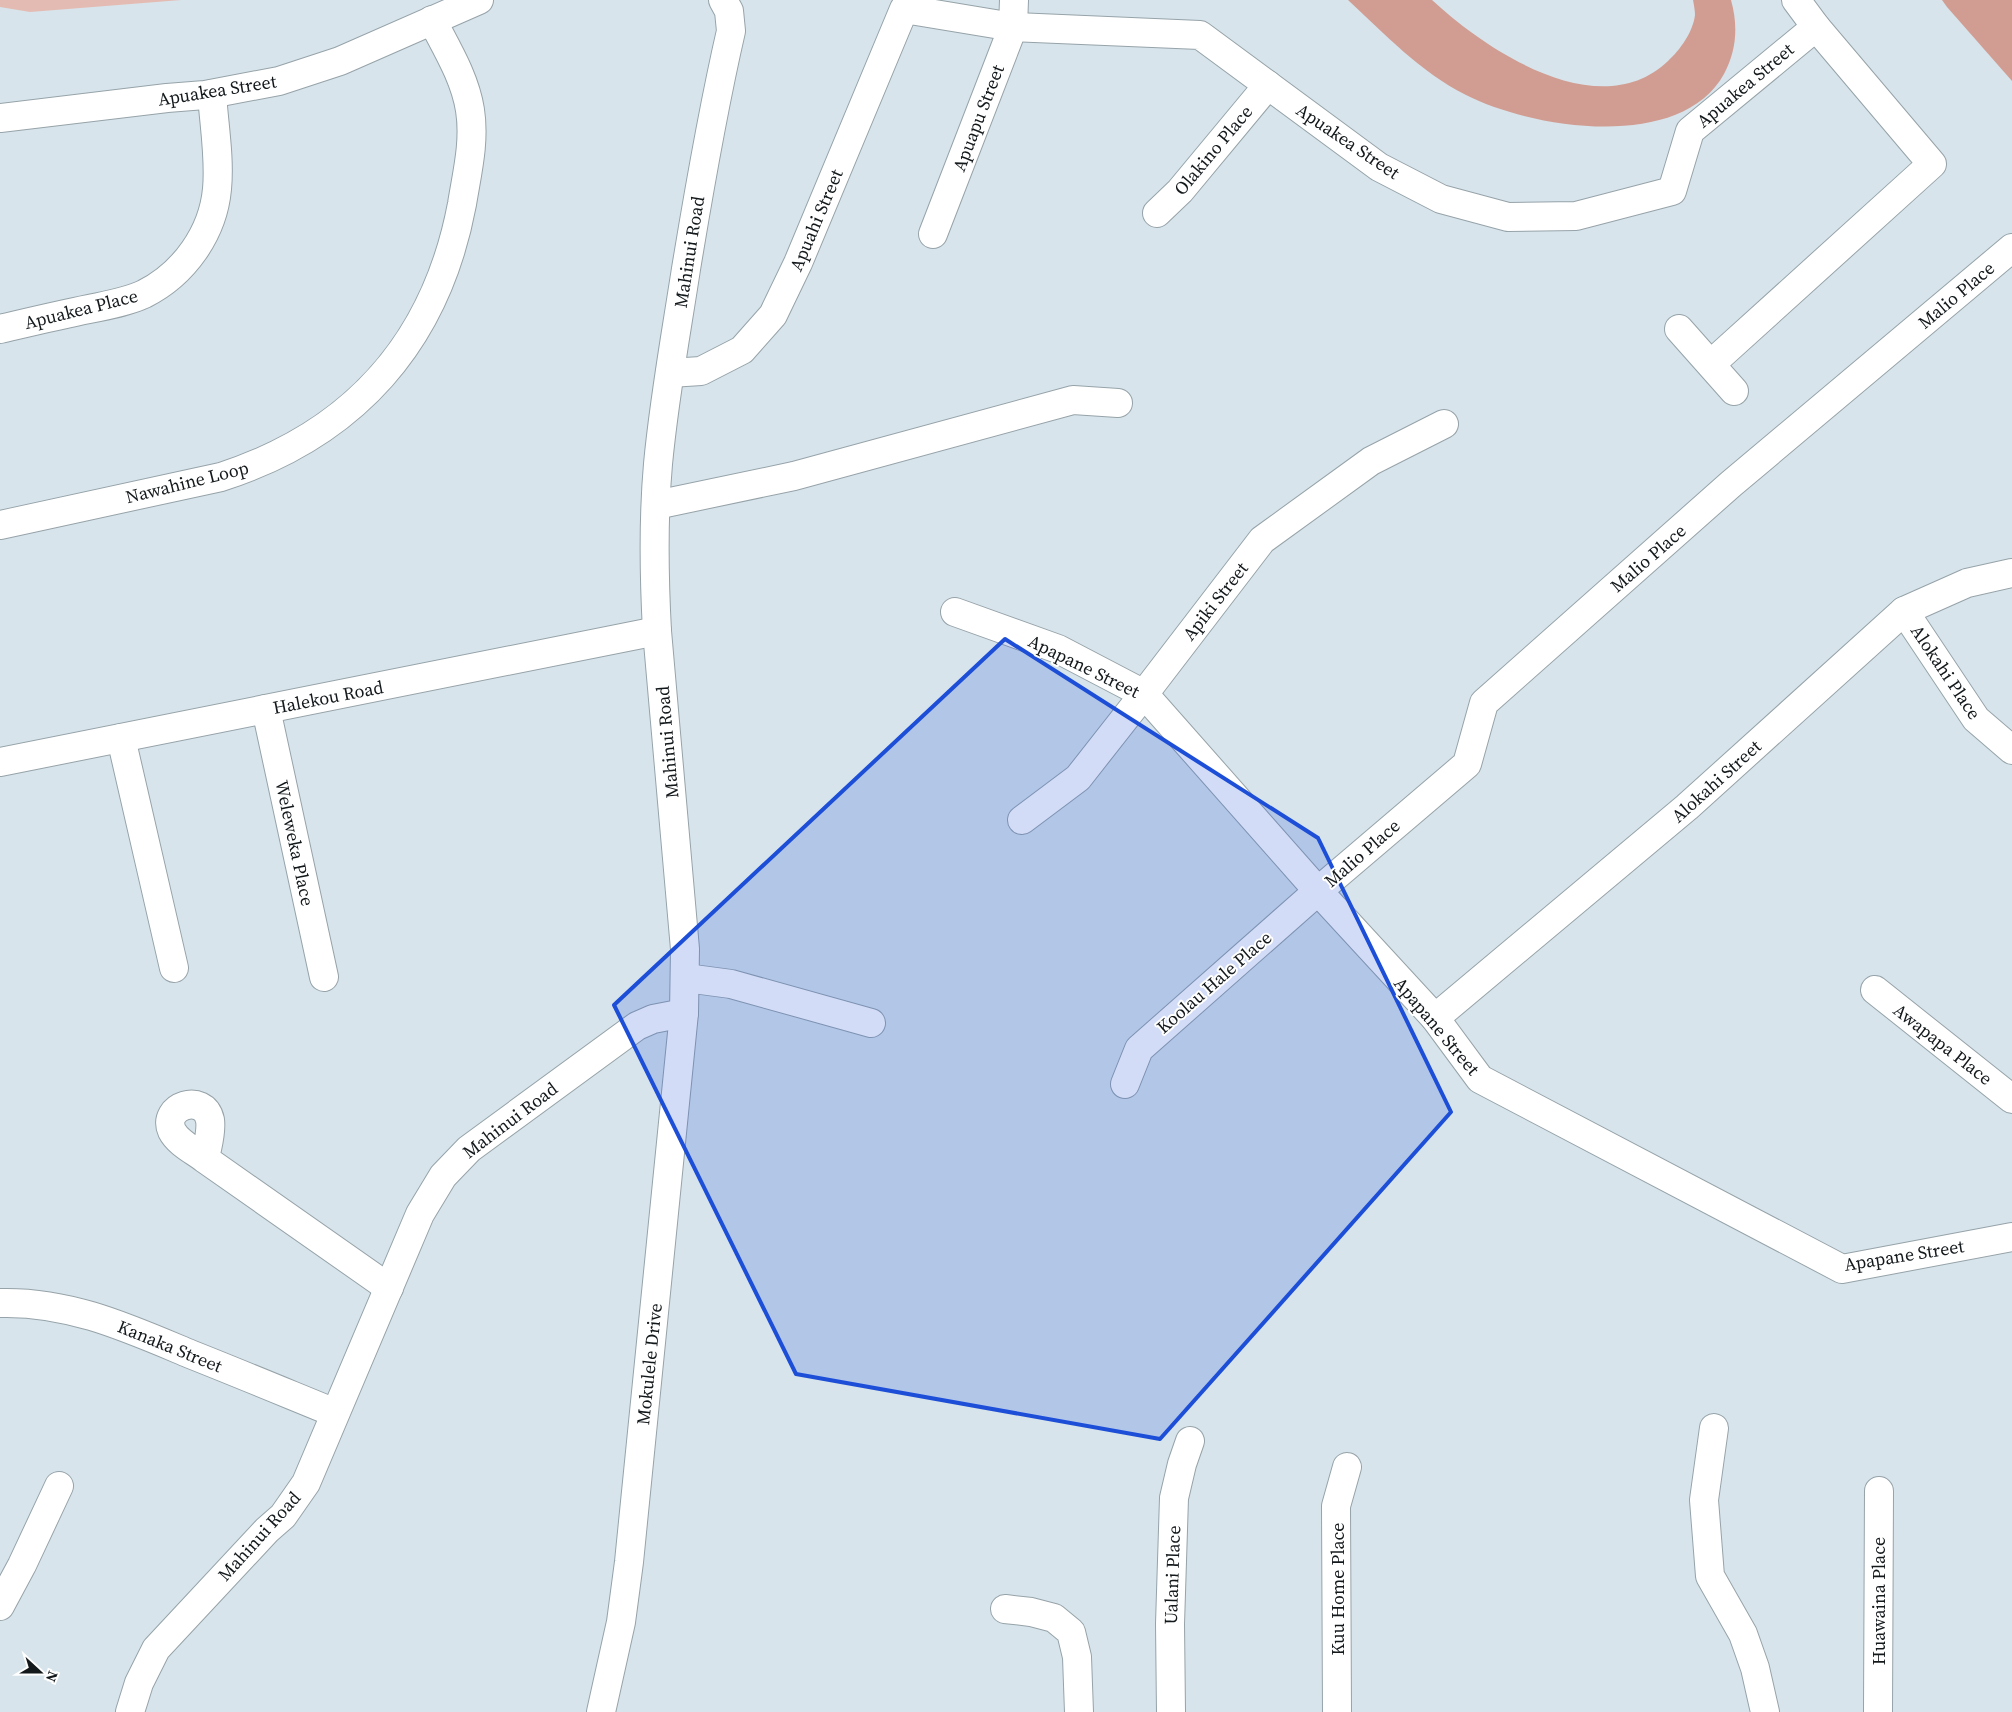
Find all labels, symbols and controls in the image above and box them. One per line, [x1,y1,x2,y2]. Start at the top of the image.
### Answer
street label: Apuakea Street [1691,37,1799,133]
street label: Apuapu Street [946,61,1010,175]
street label: Apuakea Street [156,68,278,112]
street label: Apuakea Street [1291,97,1405,185]
street label: Olakino Place [1168,100,1258,200]
street label: Apuahi Street [783,165,849,275]
street label: Mahinui Road [668,194,710,310]
street label: Malio Place [1912,256,2000,334]
street label: Apuakea Place [22,283,140,335]
street label: Nawahine Loop [123,455,251,509]
street label: Malio Place [1605,518,1691,598]
street label: Apiki Street [1176,556,1254,645]
street label: Alokahi Place [1905,620,1987,724]
street label: Apapane Street [1024,628,1144,704]
street label: Halekou Road [271,674,385,720]
street label: Mahinui Road [650,685,684,799]
street label: Alokahi Street [1666,734,1766,828]
street label: Weleweka Place [269,778,321,908]
street label: Malio Place [1319,813,1405,893]
street label: Koolau Hale Place [1151,925,1277,1039]
street label: Apapane Street [1389,972,1486,1081]
street label: Awapapa Place [1888,997,1998,1091]
street label: Mahinui Road [457,1076,563,1164]
street label: Apapane Street [1842,1233,1966,1277]
street label: Mokulele Drive [630,1302,668,1426]
street label: Kanaka Street [114,1314,226,1378]
street label: Mahinui Road [212,1486,306,1586]
street label: Kuu Home Place [1325,1522,1350,1656]
street label: Ualani Place [1158,1525,1186,1625]
street label: Huawaina Place [1866,1537,1891,1665]
north arrow [15,1647,65,1697]
text: N [41,1668,63,1685]

